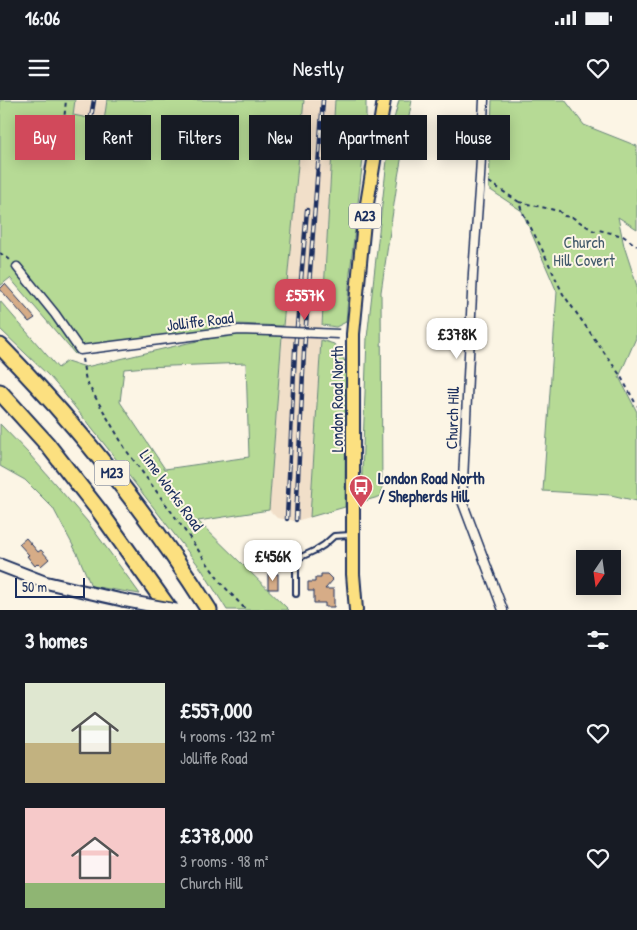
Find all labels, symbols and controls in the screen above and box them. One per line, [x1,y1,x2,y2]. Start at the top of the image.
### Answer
text: 16:06 [25,5,60,31]
text: Nestly [293,53,344,83]
icon: menu [25,54,53,82]
icon: heart [584,54,612,82]
chip: Buy [15,115,75,160]
chip: Rent [85,115,151,160]
chip: Filters [161,115,239,160]
chip: New [249,115,311,160]
chip: Apartment [321,115,427,160]
chip: House [437,115,510,160]
road number: A23 [349,204,381,228]
park label: Church Hill Covert [553,231,615,271]
pin: £557K [270,278,340,321]
text: £557K [286,284,324,306]
street label: Jolliffe Road [165,306,235,336]
pin: £378K [422,318,492,360]
text: £378K [437,323,477,345]
street label: London Road North [326,345,348,452]
street label: Church Hill [440,386,464,450]
street label: Lime Works Road [135,445,209,535]
road number: M23 [94,460,130,486]
place label: London Road North / Shepherds Hill [378,467,485,508]
bus stop icon: London Road North / Shepherds Hill [348,474,374,508]
pin: £456K [238,540,308,582]
text: £456K [255,545,291,567]
north arrow [576,550,621,595]
map controls [576,550,621,595]
scale bar [15,575,85,598]
text: 50 m [22,577,47,596]
text: 3 homes [25,626,87,655]
icon: filters [584,626,612,654]
text: £557,000 [180,696,252,725]
icon: home [65,703,125,763]
icon: heart [584,719,612,747]
text: 4 rooms · 132 m² [180,725,275,747]
text: Jolliffe Road [180,747,248,769]
text: £378,000 [180,821,253,850]
icon: home [65,828,125,888]
icon: heart [584,844,612,872]
text: 3 rooms · 98 m² [180,850,269,872]
text: Church Hill [180,872,243,894]

